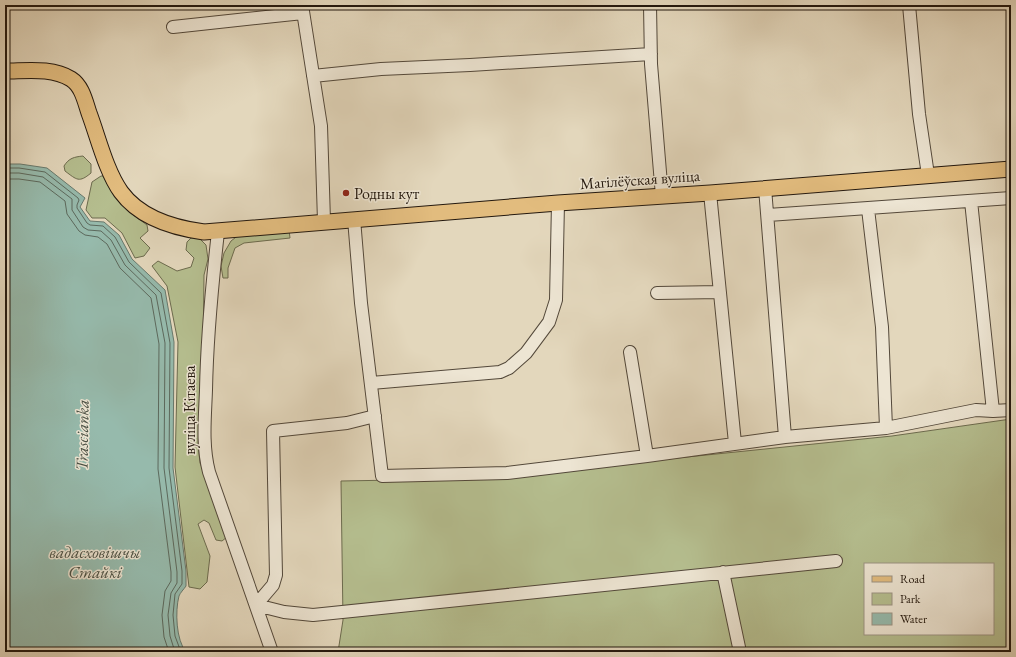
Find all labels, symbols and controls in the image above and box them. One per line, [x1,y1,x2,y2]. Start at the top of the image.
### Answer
street label: Магілёўская вуліца [579,165,701,194]
place label: Родны кут [354,183,420,204]
marker: Родны кут [341,188,351,198]
street label: вуліца Кітаева [179,365,200,455]
water label: Trascianka [70,399,94,471]
water label: вадасховішчы Стайкі [49,541,141,583]
legend [864,563,994,635]
text: Road [900,571,926,587]
text: Park [900,591,921,607]
text: Water [900,611,927,627]

